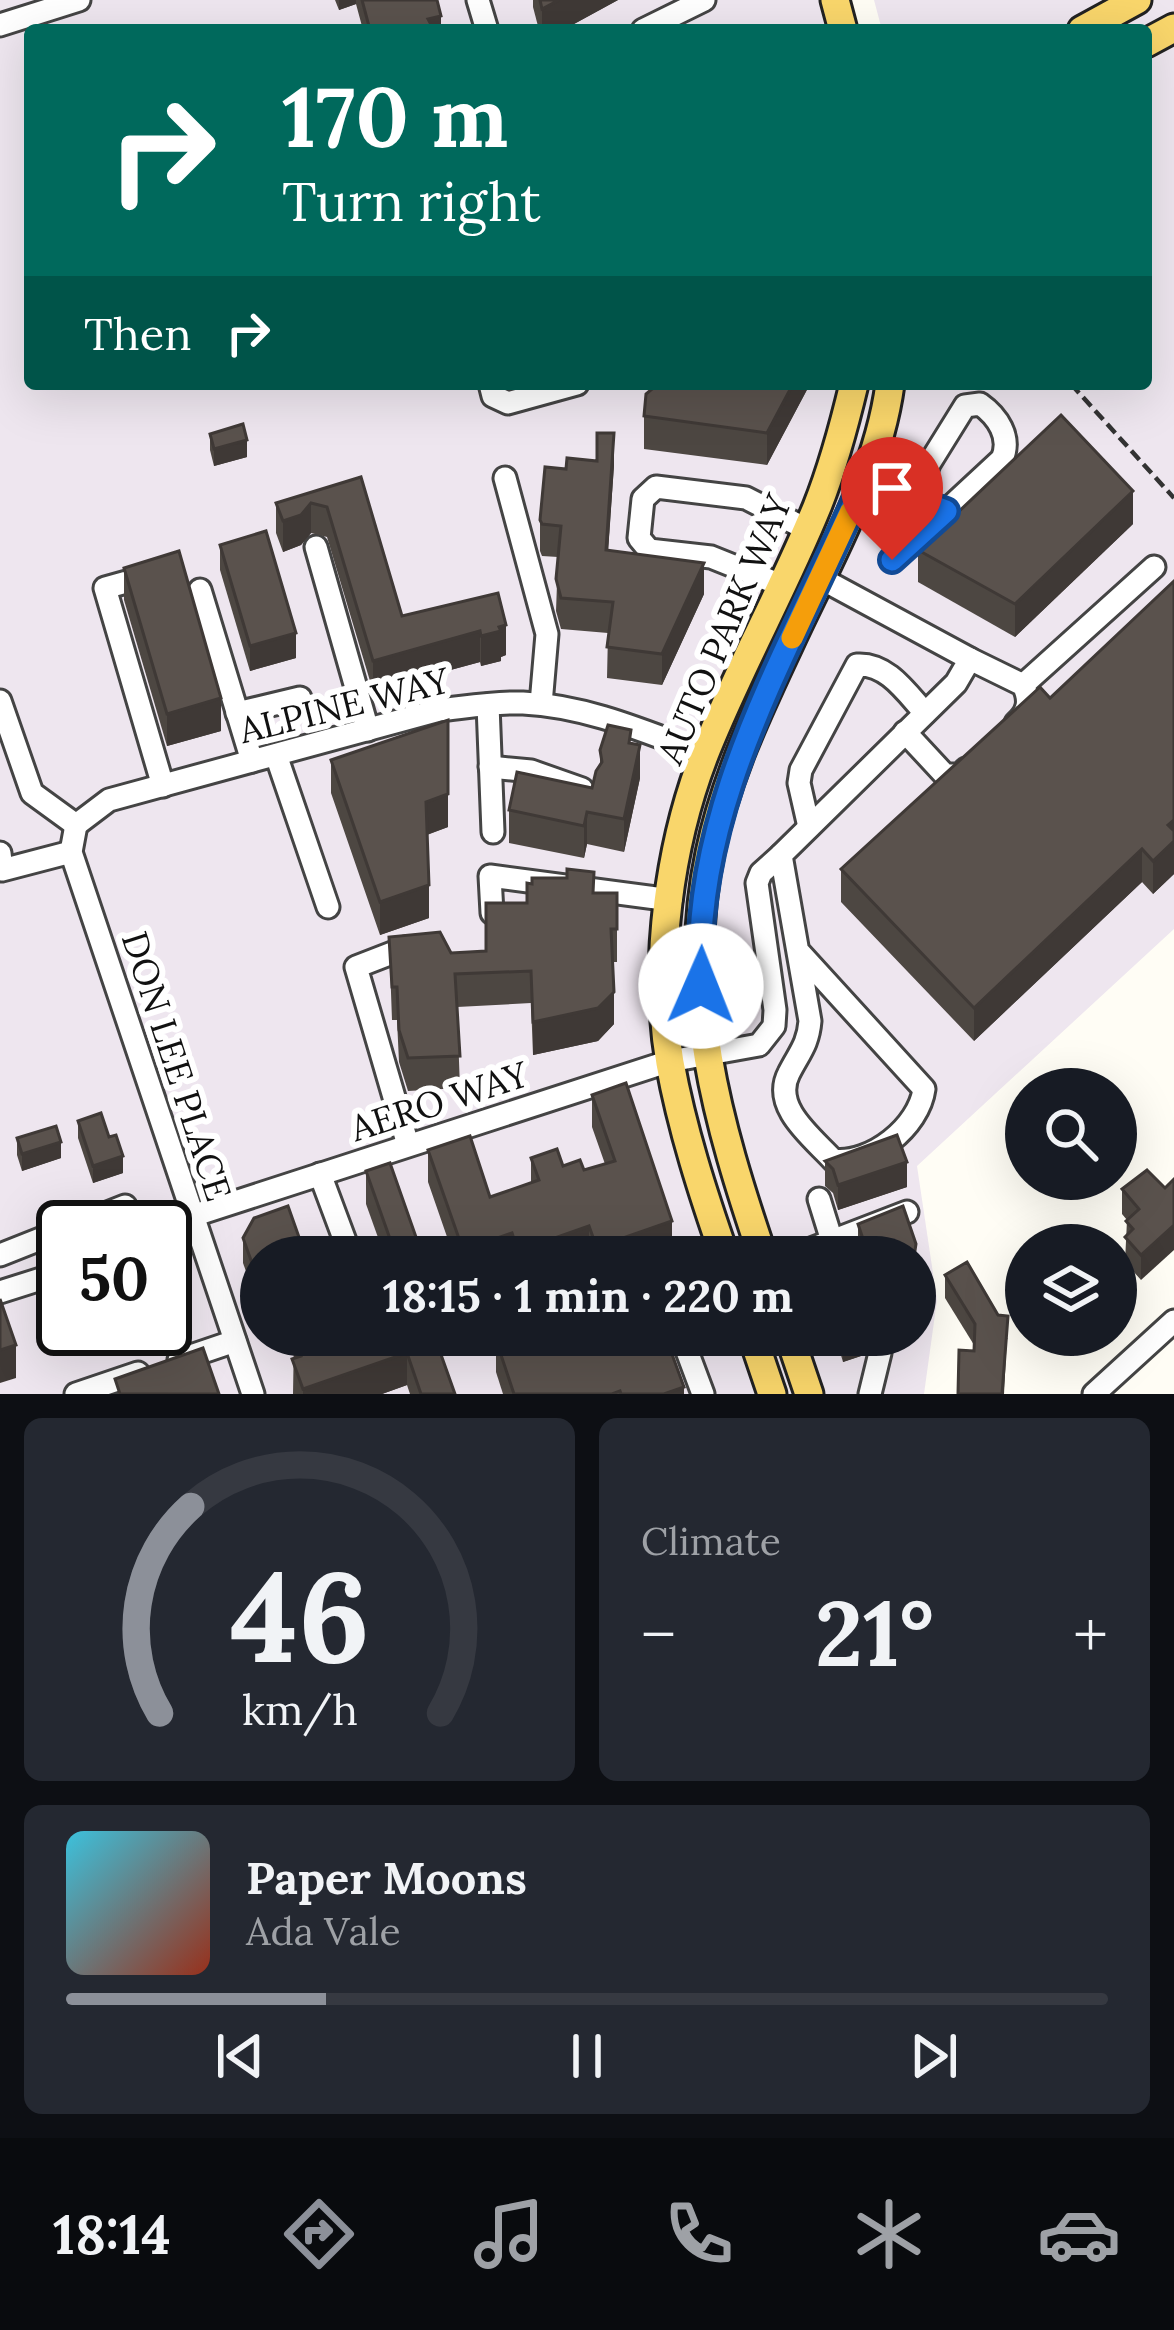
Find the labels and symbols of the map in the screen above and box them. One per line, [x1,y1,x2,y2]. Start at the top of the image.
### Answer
pin [841,437,943,560]
street label: AUTO PARK WAY [646,486,802,772]
street label: ALPINE WAY [233,656,455,754]
position arrow [638,923,764,1049]
street label: DON LEE PLACE [112,926,242,1206]
street label: AERO WAY [343,1050,535,1152]
speed limit sign: 50 [36,1200,192,1356]

